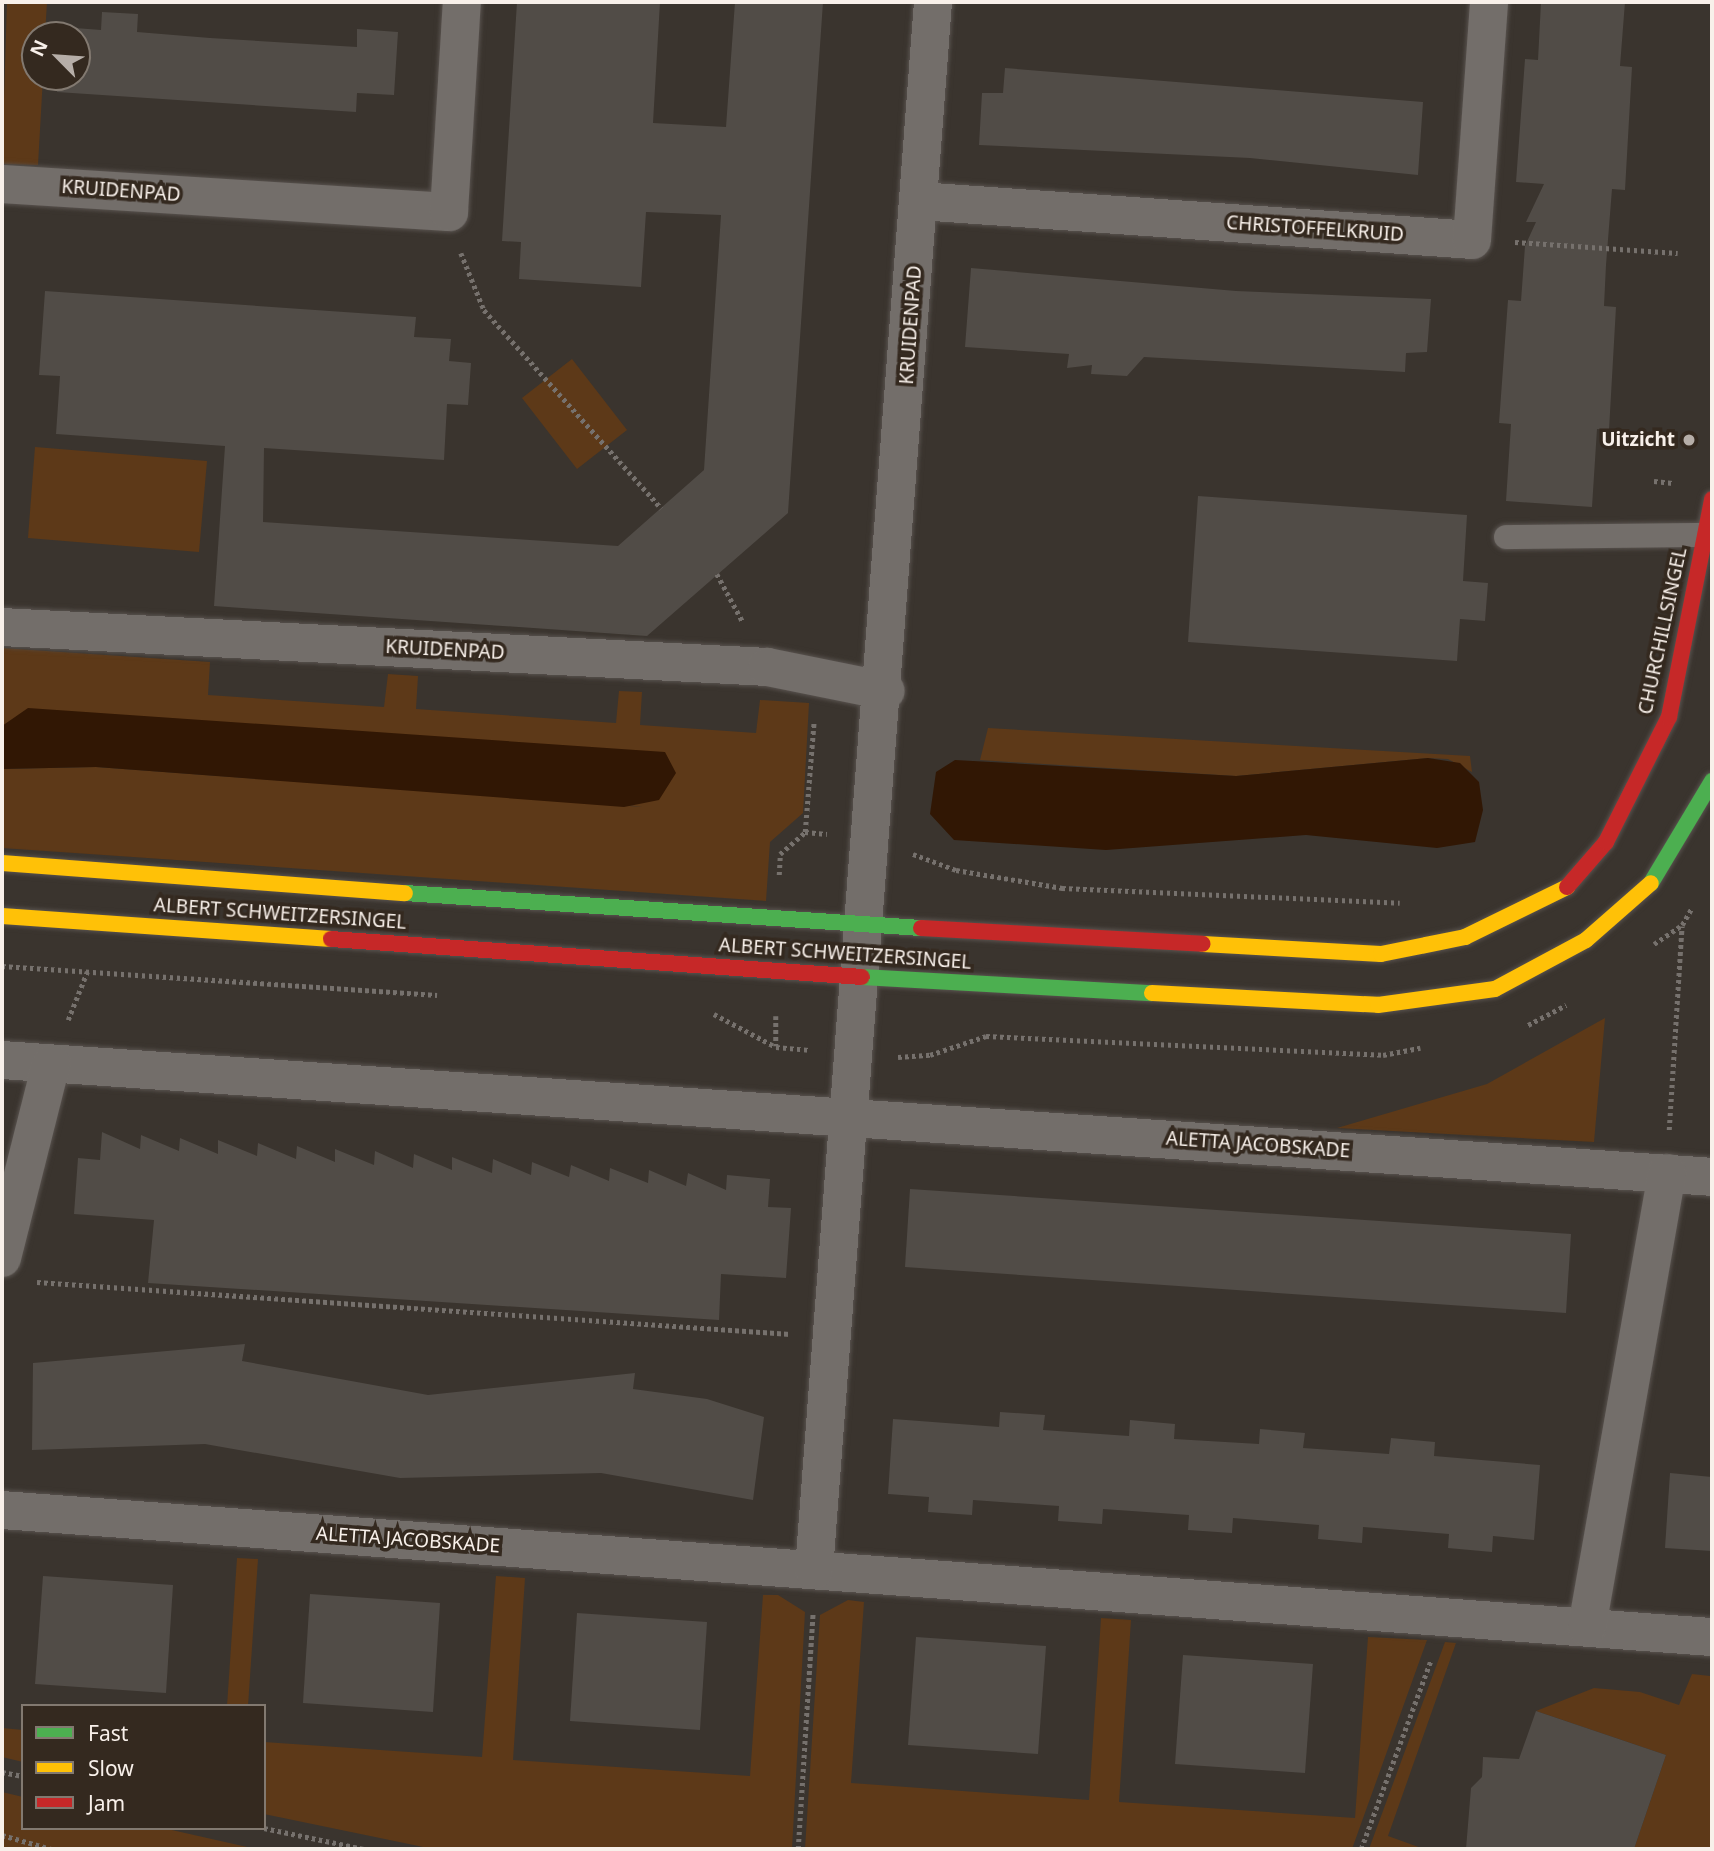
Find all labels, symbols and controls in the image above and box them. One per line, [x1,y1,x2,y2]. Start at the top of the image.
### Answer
north arrow [21,21,91,91]
text: N [24,35,54,60]
street label: KRUIDENPAD [61,175,181,207]
street label: CHRISTOFFELKRUID [1226,211,1404,247]
street label: KRUIDENPAD [895,265,927,385]
place label: Uitzicht [1601,429,1675,451]
marker: Uitzicht [1681,432,1697,448]
street label: CHURCHILLSINGEL [1634,546,1692,716]
street label: KRUIDENPAD [385,635,505,665]
street label: ALBERT SCHWEITZERSINGEL [153,894,407,934]
street label: ALBERT SCHWEITZERSINGEL [718,934,972,974]
street label: ALETTA JACOBSKADE [1165,1127,1351,1163]
street label: ALETTA JACOBSKADE [315,1522,501,1558]
legend [21,1704,266,1830]
text: Fast [88,1719,128,1747]
text: Slow [88,1754,134,1782]
text: Jam [88,1789,125,1817]

